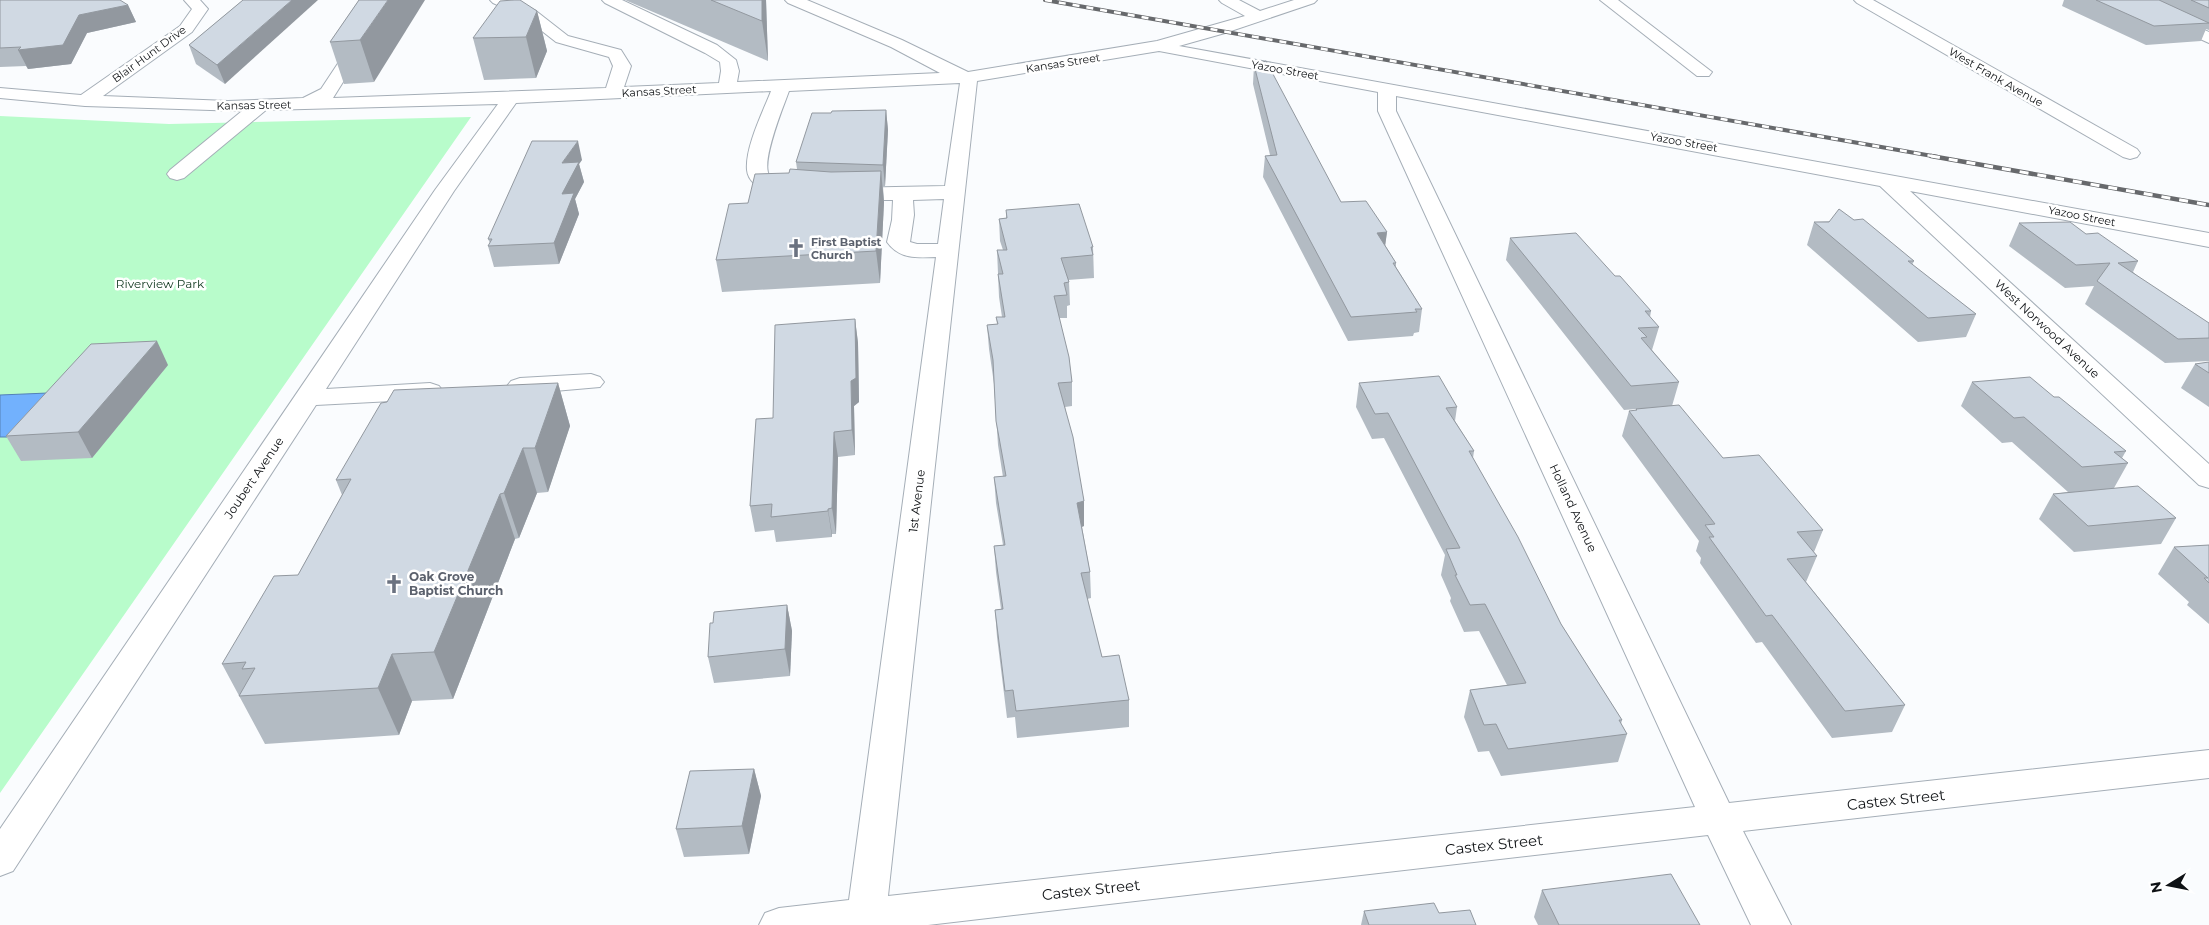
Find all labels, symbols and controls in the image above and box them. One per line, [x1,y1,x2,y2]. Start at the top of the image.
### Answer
street label: Blair Hunt Drive [109,22,189,86]
street label: West Frank Avenue [1946,44,2046,110]
street label: Kansas Street [1025,50,1102,76]
street label: Yazoo Street [1250,57,1320,83]
street label: Kansas Street [621,82,697,100]
street label: Kansas Street [216,97,292,113]
street label: Yazoo Street [1649,129,1719,155]
street label: Yazoo Street [2047,203,2117,229]
place label: First Baptist Church [811,235,882,262]
church icon: First Baptist Church [785,237,807,259]
park label: Riverview Park [116,276,205,291]
street label: West Norwood Avenue [1992,276,2103,381]
street label: Joubert Avenue [220,434,286,522]
street label: Holland Avenue [1546,461,1600,554]
street label: 1st Avenue [905,469,928,533]
place label: Oak Grove Baptist Church [409,569,503,598]
church icon: Oak Grove Baptist Church [383,573,405,595]
street label: Castex Street [1846,785,1946,814]
street label: Castex Street [1444,830,1544,859]
north arrow [2144,860,2194,910]
street label: Castex Street [1041,875,1141,904]
text: N [2146,880,2166,894]

